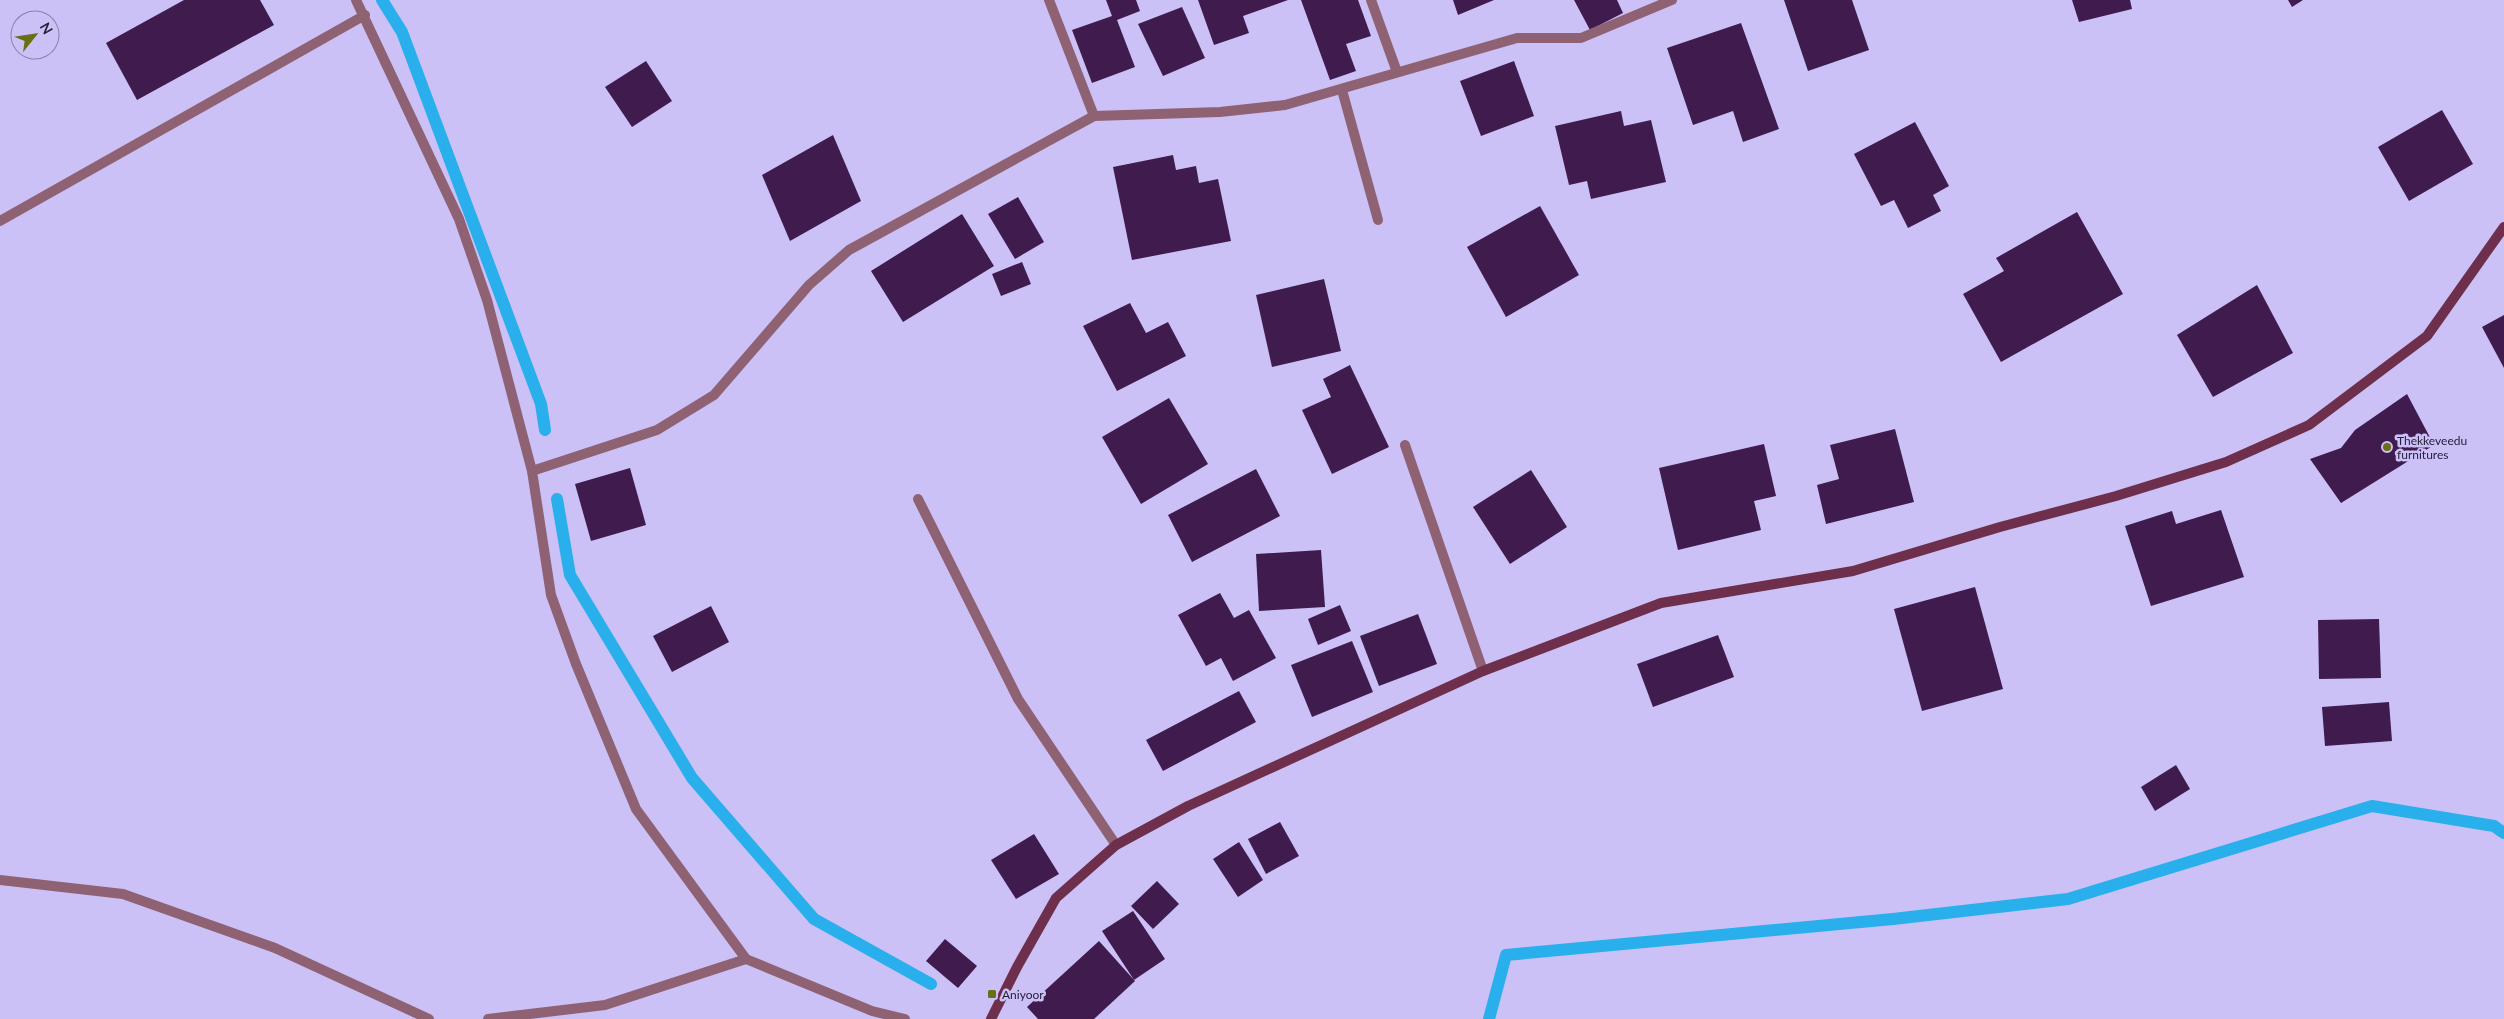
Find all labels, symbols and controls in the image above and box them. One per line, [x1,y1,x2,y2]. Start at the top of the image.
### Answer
north arrow [10,10,60,60]
text: N [37,19,57,37]
place label: Thekkeveedu furnitures [2397,433,2467,462]
marker: Thekkeveedu furnitures [2381,441,2393,453]
place label: Aniyoor [1002,987,1044,1002]
marker: Aniyoor [986,988,998,1000]

